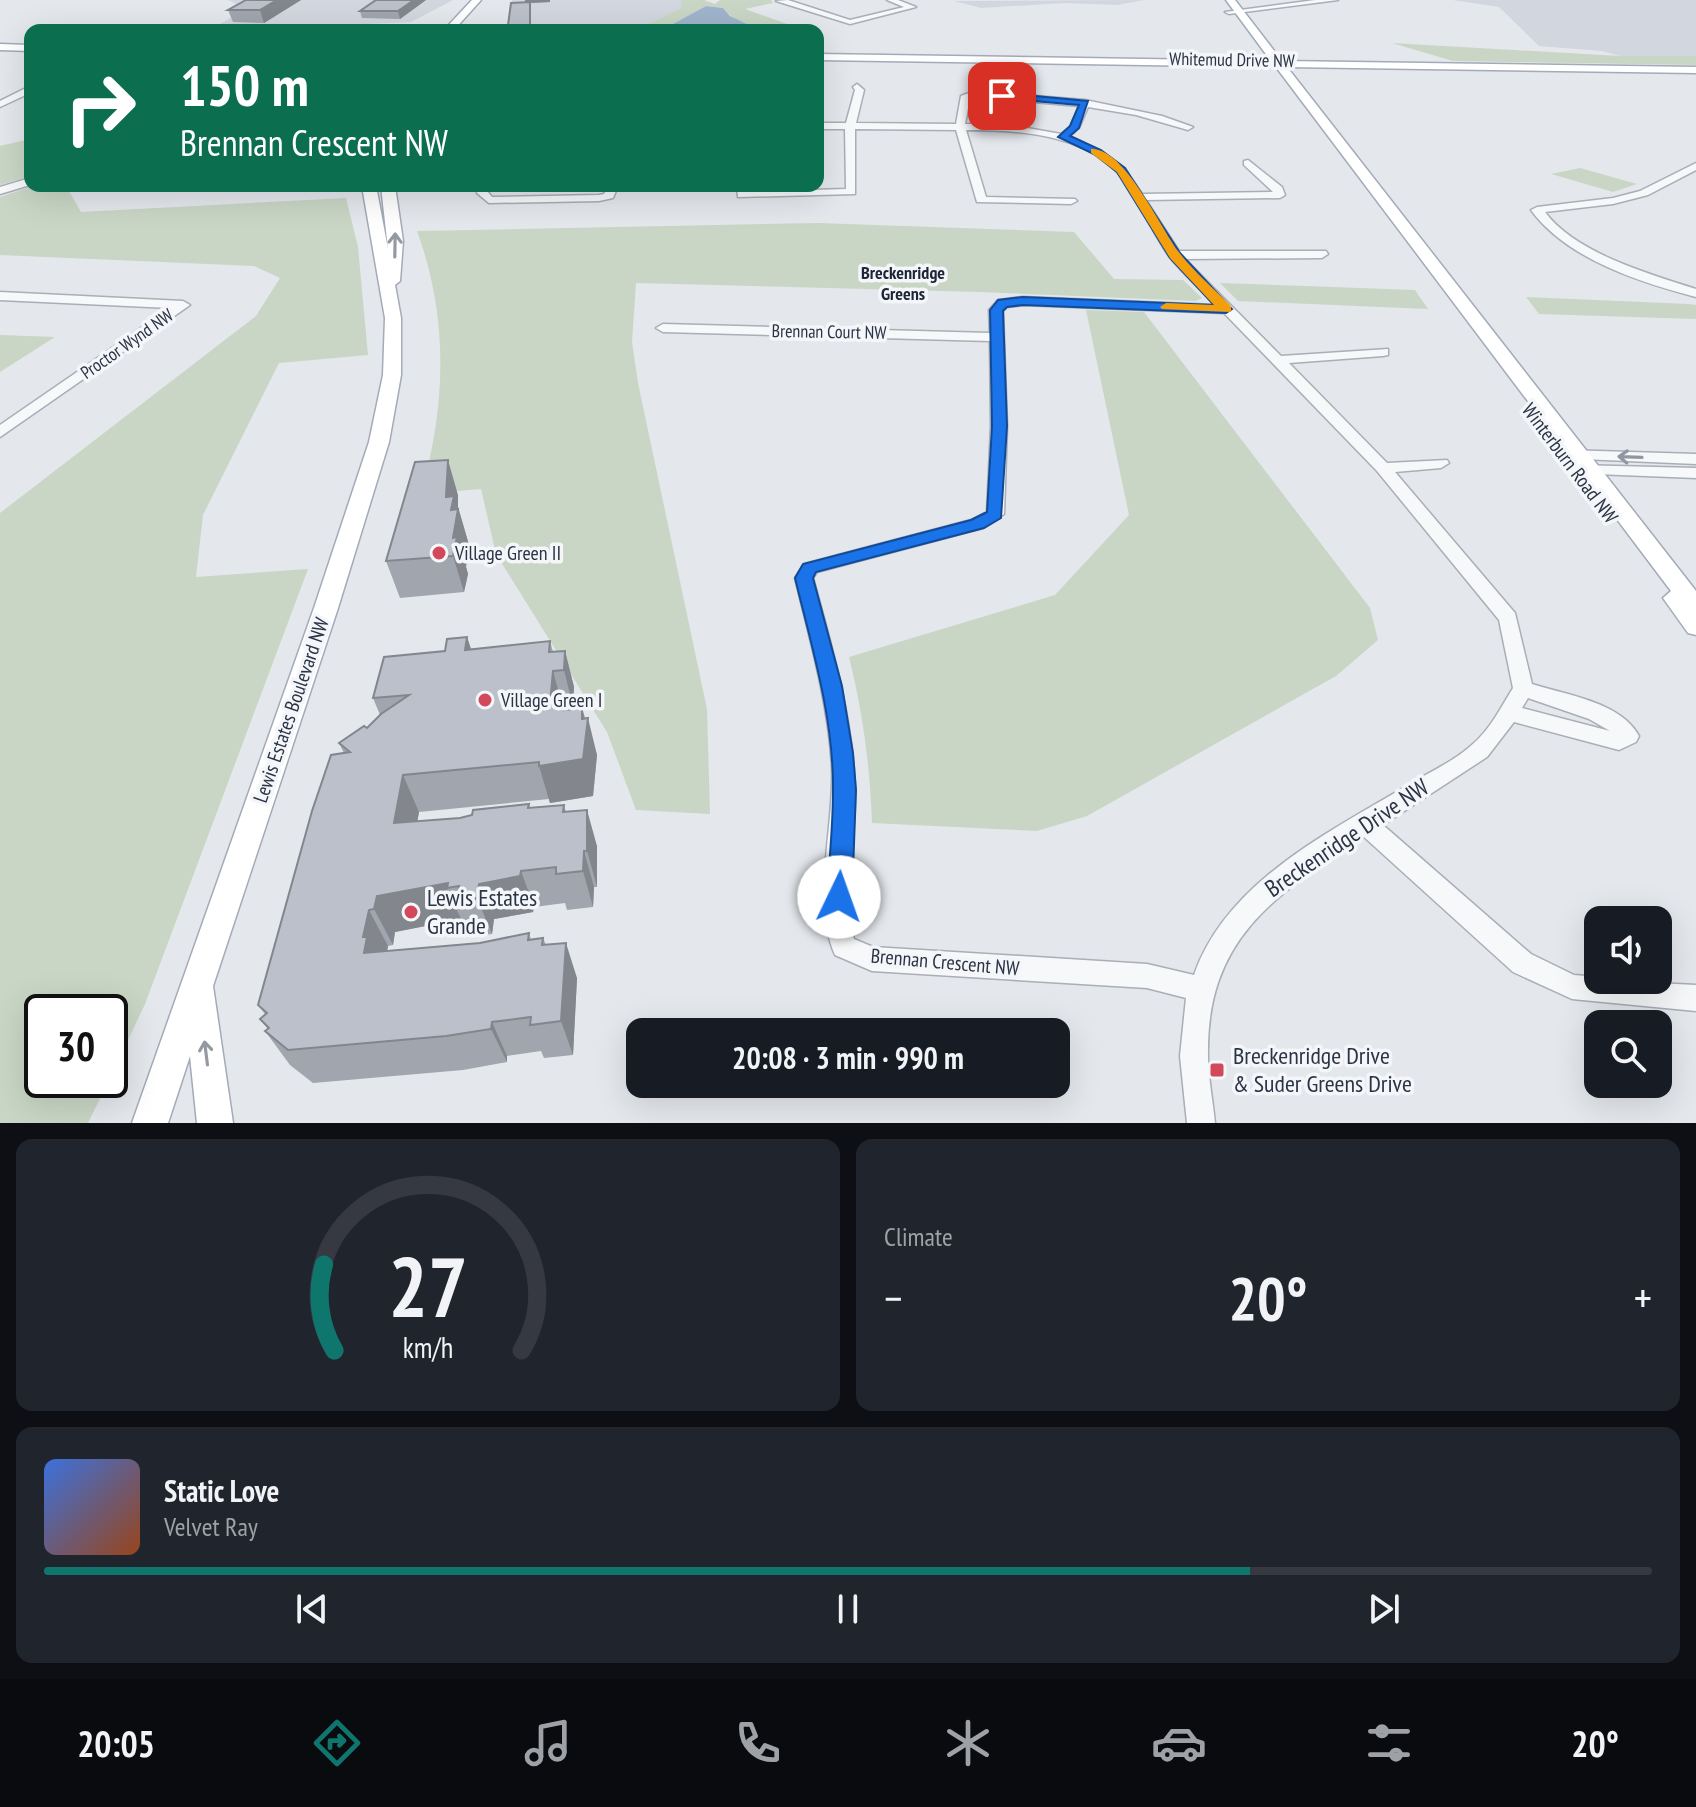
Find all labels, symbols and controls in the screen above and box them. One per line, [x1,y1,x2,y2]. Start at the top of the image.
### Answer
street label: Whitemud Drive NW [1169,47,1295,72]
text: 150 m [180,49,309,121]
icon: right [48,56,152,160]
pin [968,62,1036,130]
icon: arrive [980,74,1024,118]
text: Brennan Crescent NW [180,119,448,166]
one-way arrow [387,232,403,259]
district label: Breckenridge Greens [861,261,945,305]
street label: Proctor Wynd NW [76,303,177,384]
street label: Brennan Court NW [771,319,887,344]
street label: Winterburn Road NW [1516,398,1624,529]
one-way arrow [1617,450,1644,465]
place label: Village Green II [454,540,561,566]
marker: Village Green II [430,544,448,562]
street label: Lewis Estates Boulevard NW [247,614,335,806]
place label: Village Green I [500,687,602,713]
marker: Village Green I [476,691,494,709]
street label: Breckenridge Drive NW [1259,771,1435,904]
position arrow [797,855,881,939]
place label: Lewis Estates Grande [427,882,537,941]
marker: Lewis Estates Grande [402,903,420,921]
map controls [1584,906,1672,1098]
button: sound [1584,906,1672,994]
street label: Brennan Crescent NW [870,943,1021,981]
speed limit sign: 30 [24,994,128,1098]
button: search [1584,1010,1672,1098]
text: 20:08 · 3 min · 990 m [732,1038,964,1077]
place label: Breckenridge Drive & Suder Greens Drive [1233,1040,1412,1099]
one-way arrow [198,1041,213,1066]
marker: Breckenridge Drive & Suder Greens Drive [1208,1061,1226,1079]
text: Climate [884,1220,953,1253]
text: 27 [388,1232,468,1340]
text: 20° [1228,1259,1308,1337]
text: − [884,1269,902,1326]
text: + [1634,1269,1652,1326]
text: km/h [403,1329,453,1366]
text: Static Love [164,1471,279,1510]
text: Velvet Ray [164,1510,258,1543]
icon: previous [290,1587,334,1631]
icon: pause [826,1587,870,1631]
icon: next [1362,1587,1406,1631]
icon: directions [309,1715,365,1771]
icon: music [520,1715,576,1771]
icon: phone [730,1715,786,1771]
icon: climate [940,1715,996,1771]
icon: car [1151,1715,1207,1771]
icon: filters [1361,1715,1417,1771]
text: 20:05 [77,1720,155,1767]
text: 20° [1571,1720,1619,1767]

